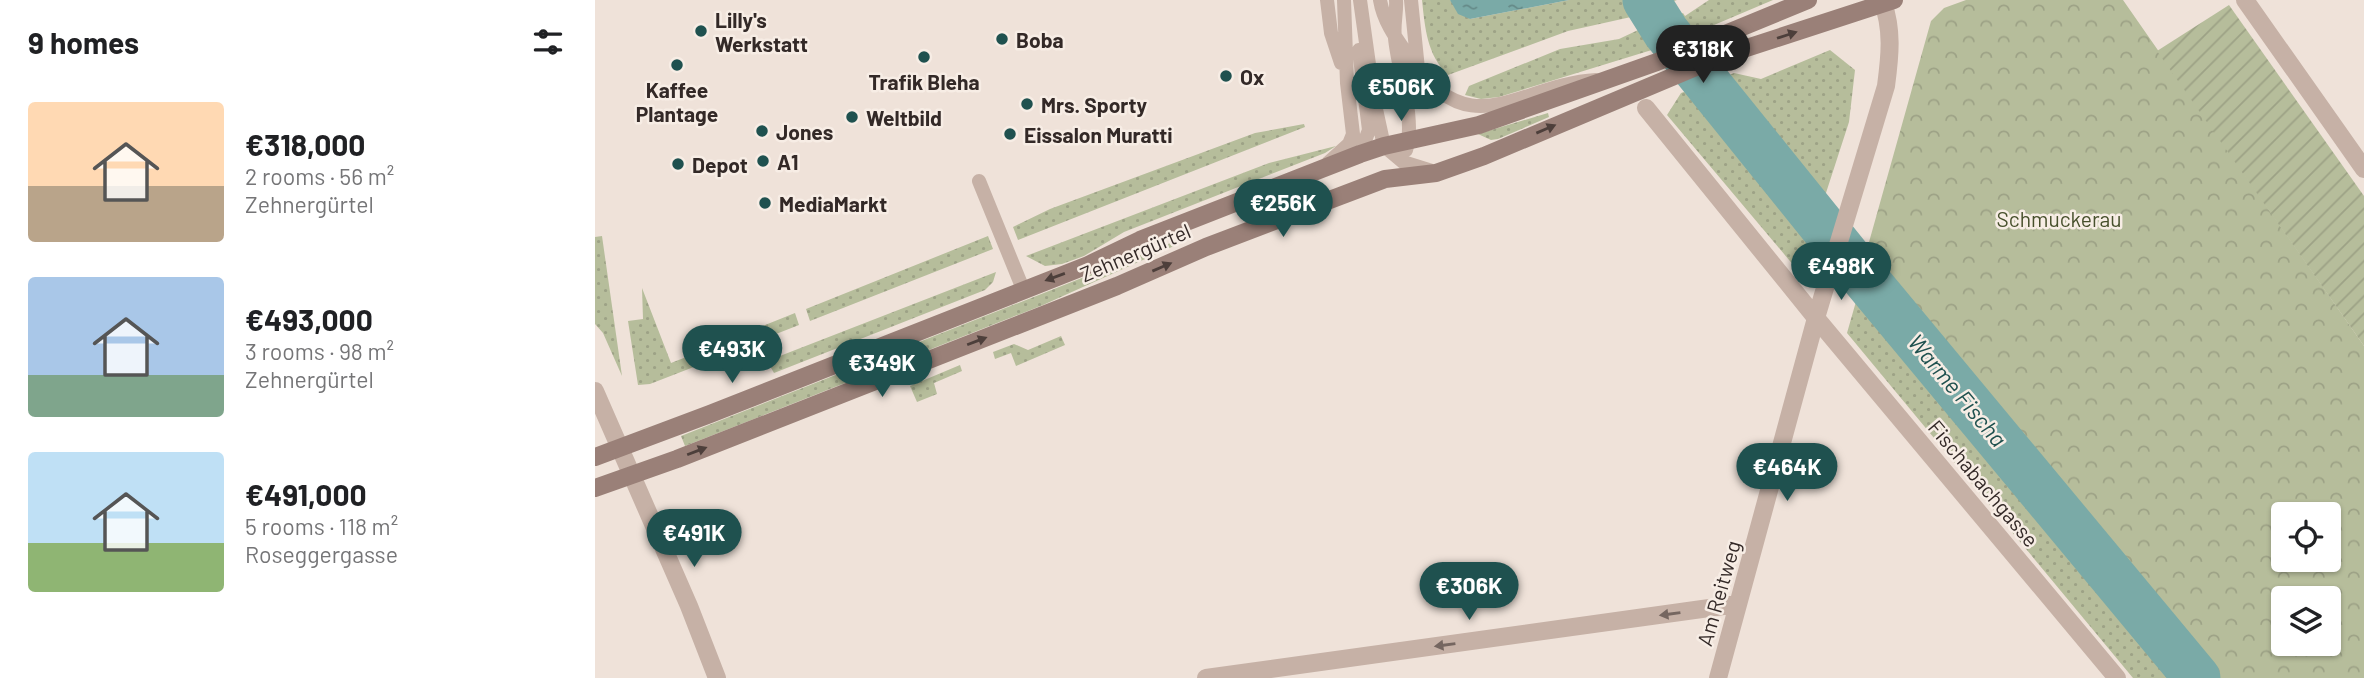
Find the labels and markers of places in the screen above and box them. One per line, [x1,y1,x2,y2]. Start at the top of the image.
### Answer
place label: Lilly's Werkstatt [715,7,808,56]
marker: Lilly's Werkstatt [693,23,709,39]
pin: €318K [1654,25,1752,85]
place label: Boba [1016,27,1064,52]
marker: Boba [994,31,1010,47]
marker: Trafik Bleha [916,49,932,65]
marker: Kaffee Plantage [669,57,685,73]
place label: Ox [1240,64,1264,89]
pin: €506K [1352,64,1450,123]
marker: Ox [1218,68,1234,84]
place label: Trafik Bleha [868,69,980,94]
place label: Kaffee Plantage [636,77,718,126]
place label: Mrs. Sporty [1041,92,1148,117]
marker: Mrs. Sporty [1019,96,1035,112]
place label: Weltbild [866,105,942,130]
marker: Weltbild [844,109,860,125]
place label: Jones [776,119,833,144]
place label: Eissalon Muratti [1024,122,1173,147]
marker: Jones [754,123,770,139]
marker: Eissalon Muratti [1002,126,1018,142]
place label: A1 [777,149,799,174]
place label: Depot [692,152,748,177]
marker: A1 [755,153,771,169]
marker: Depot [670,156,686,172]
pin: €256K [1234,180,1332,239]
place label: MediaMarkt [779,191,887,216]
marker: MediaMarkt [757,195,773,211]
pin: €498K [1792,243,1890,302]
pin: €493K [683,326,781,385]
pin: €349K [833,340,931,399]
pin: €464K [1738,444,1836,503]
pin: €491K [645,510,743,569]
pin: €306K [1420,562,1518,622]

